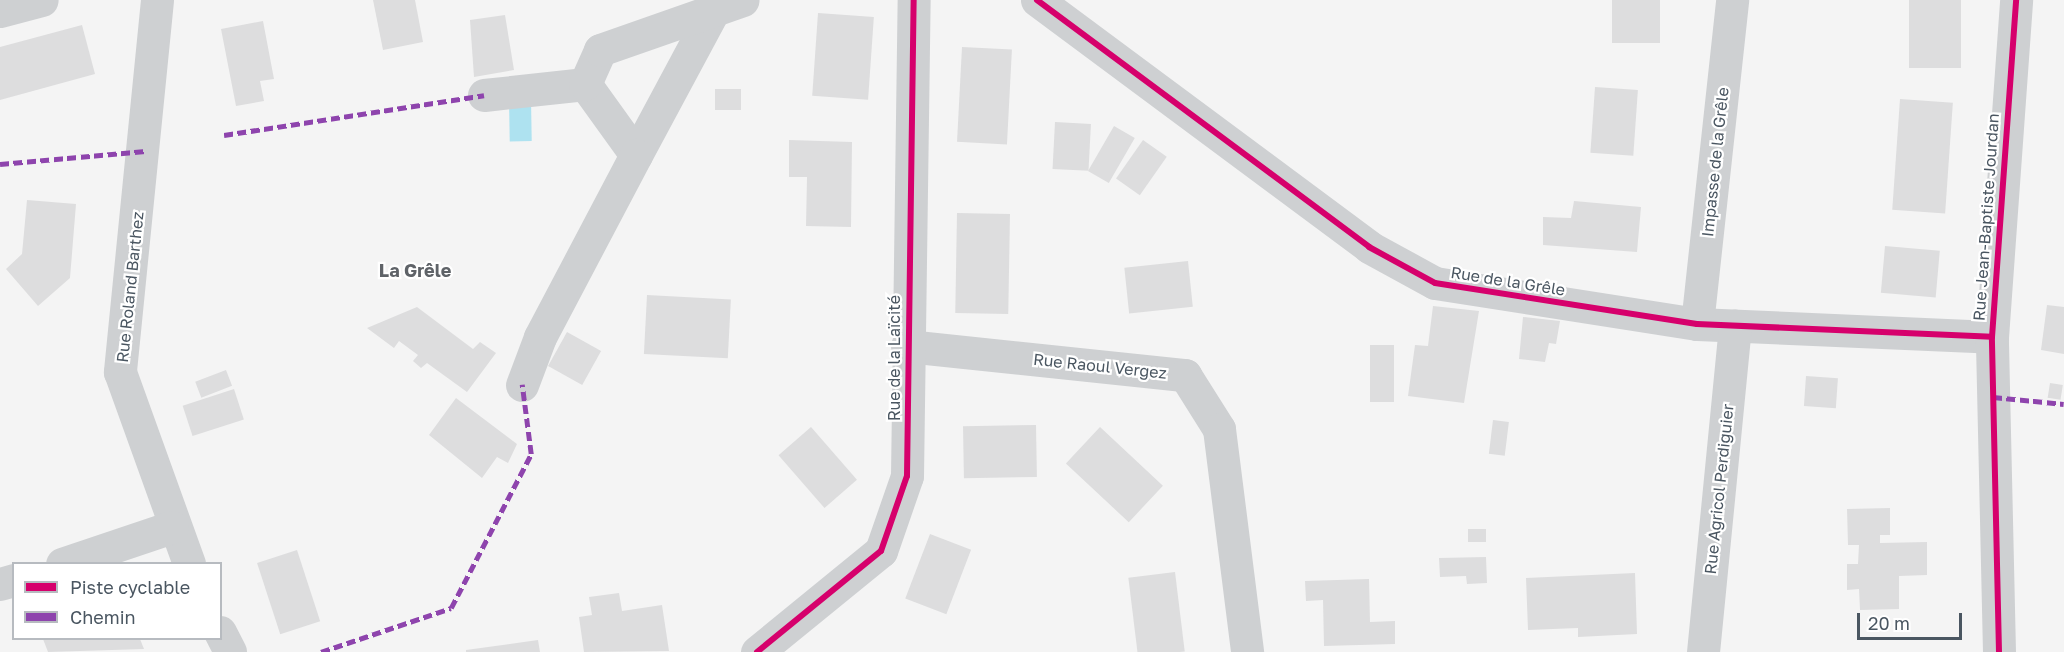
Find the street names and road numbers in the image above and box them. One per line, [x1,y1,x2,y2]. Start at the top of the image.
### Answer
street label: Impasse de la Grêle [1698,86,1732,238]
street label: Rue Jean-Baptiste Jourdan [1969,113,2003,321]
street label: Rue Roland Barthez [113,211,147,363]
street label: Rue de la Grêle [1449,262,1567,300]
street label: Rue de la Laïcité [884,295,904,421]
street label: Rue Raoul Vergez [1032,349,1168,383]
street label: Rue Agricol Perdiguier [1701,403,1737,575]

